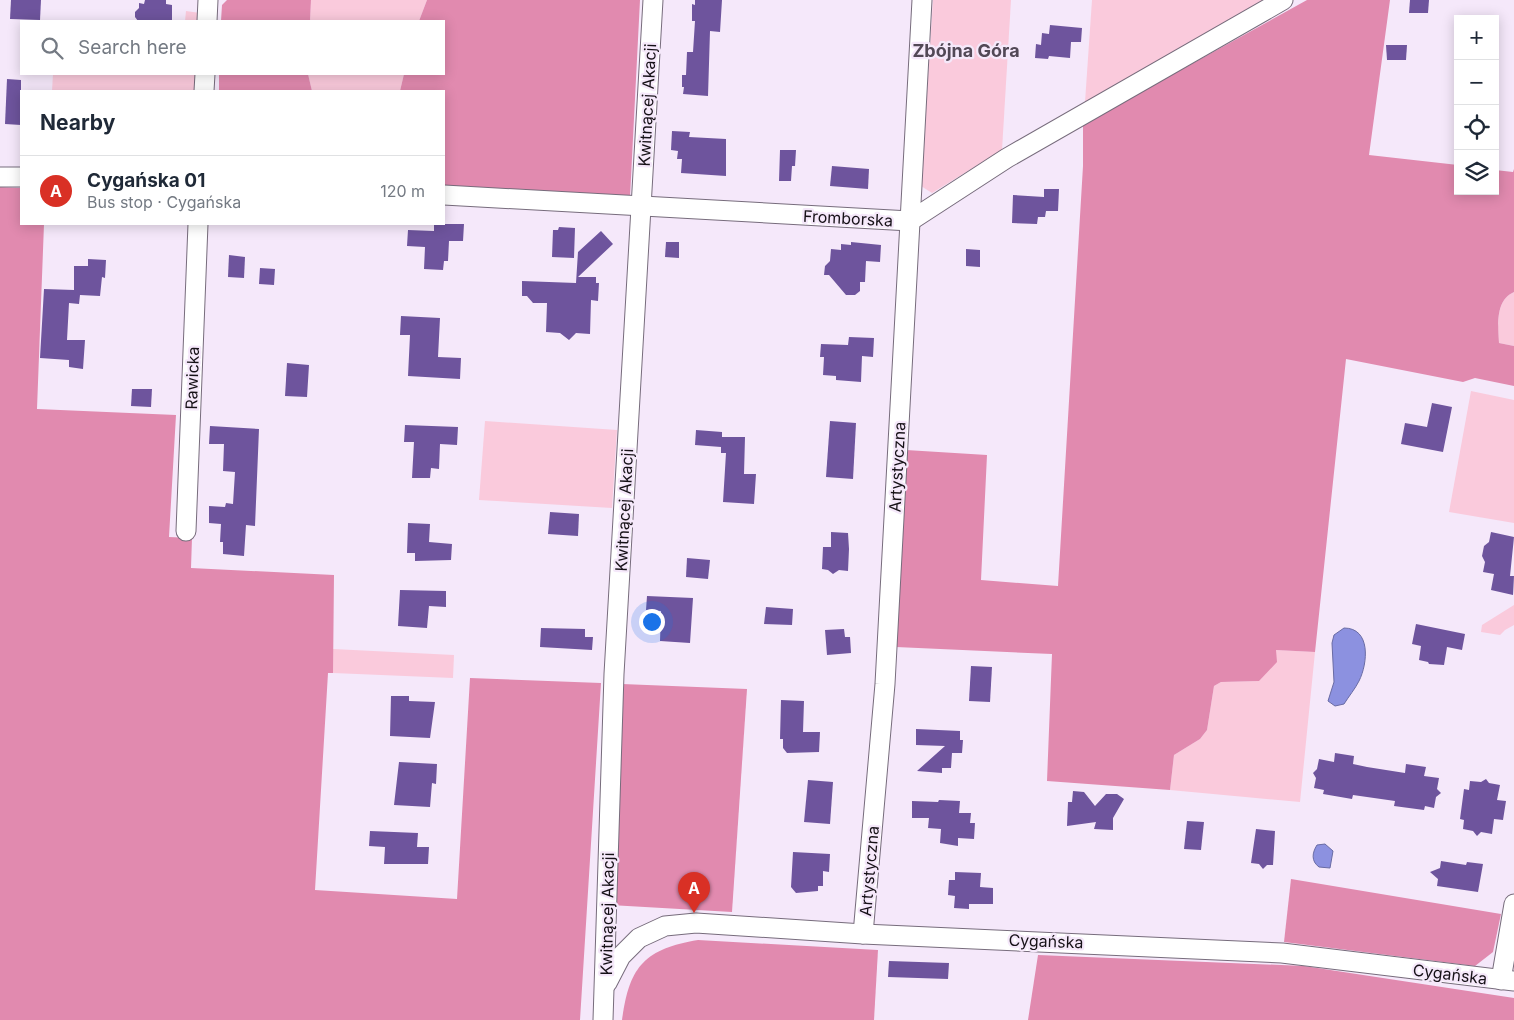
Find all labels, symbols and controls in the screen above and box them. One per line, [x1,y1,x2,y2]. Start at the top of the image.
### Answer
map controls [1454,15,1499,195]
button: + [1454,15,1499,60]
search box [20,20,445,75]
icon: search [38,34,66,62]
text: Search here [78,36,187,59]
district label: Zbójna Góra [912,40,1020,61]
street label: Kwitnącej Akacji [634,43,660,167]
button: − [1454,60,1499,105]
button: locate [1454,105,1499,150]
text: Nearby [40,110,115,135]
button: layers [1454,150,1499,195]
text: Cygańska 01 [87,169,205,192]
text: A [50,181,62,201]
text: 120 m [380,181,425,201]
text: Bus stop · Cygańska [87,192,241,212]
street label: Fromborska [803,206,893,230]
street label: Rawicka [181,346,203,410]
street label: Artystyczna [885,421,909,513]
street label: Kwitnącej Akacji [611,448,637,572]
your location [639,609,665,635]
street label: Artystyczna [855,825,883,917]
street label: Kwitnącej Akacji [596,852,618,976]
pin: A [678,872,710,913]
street label: Cygańska [1008,930,1084,952]
street label: Cygańska [1412,960,1488,988]

